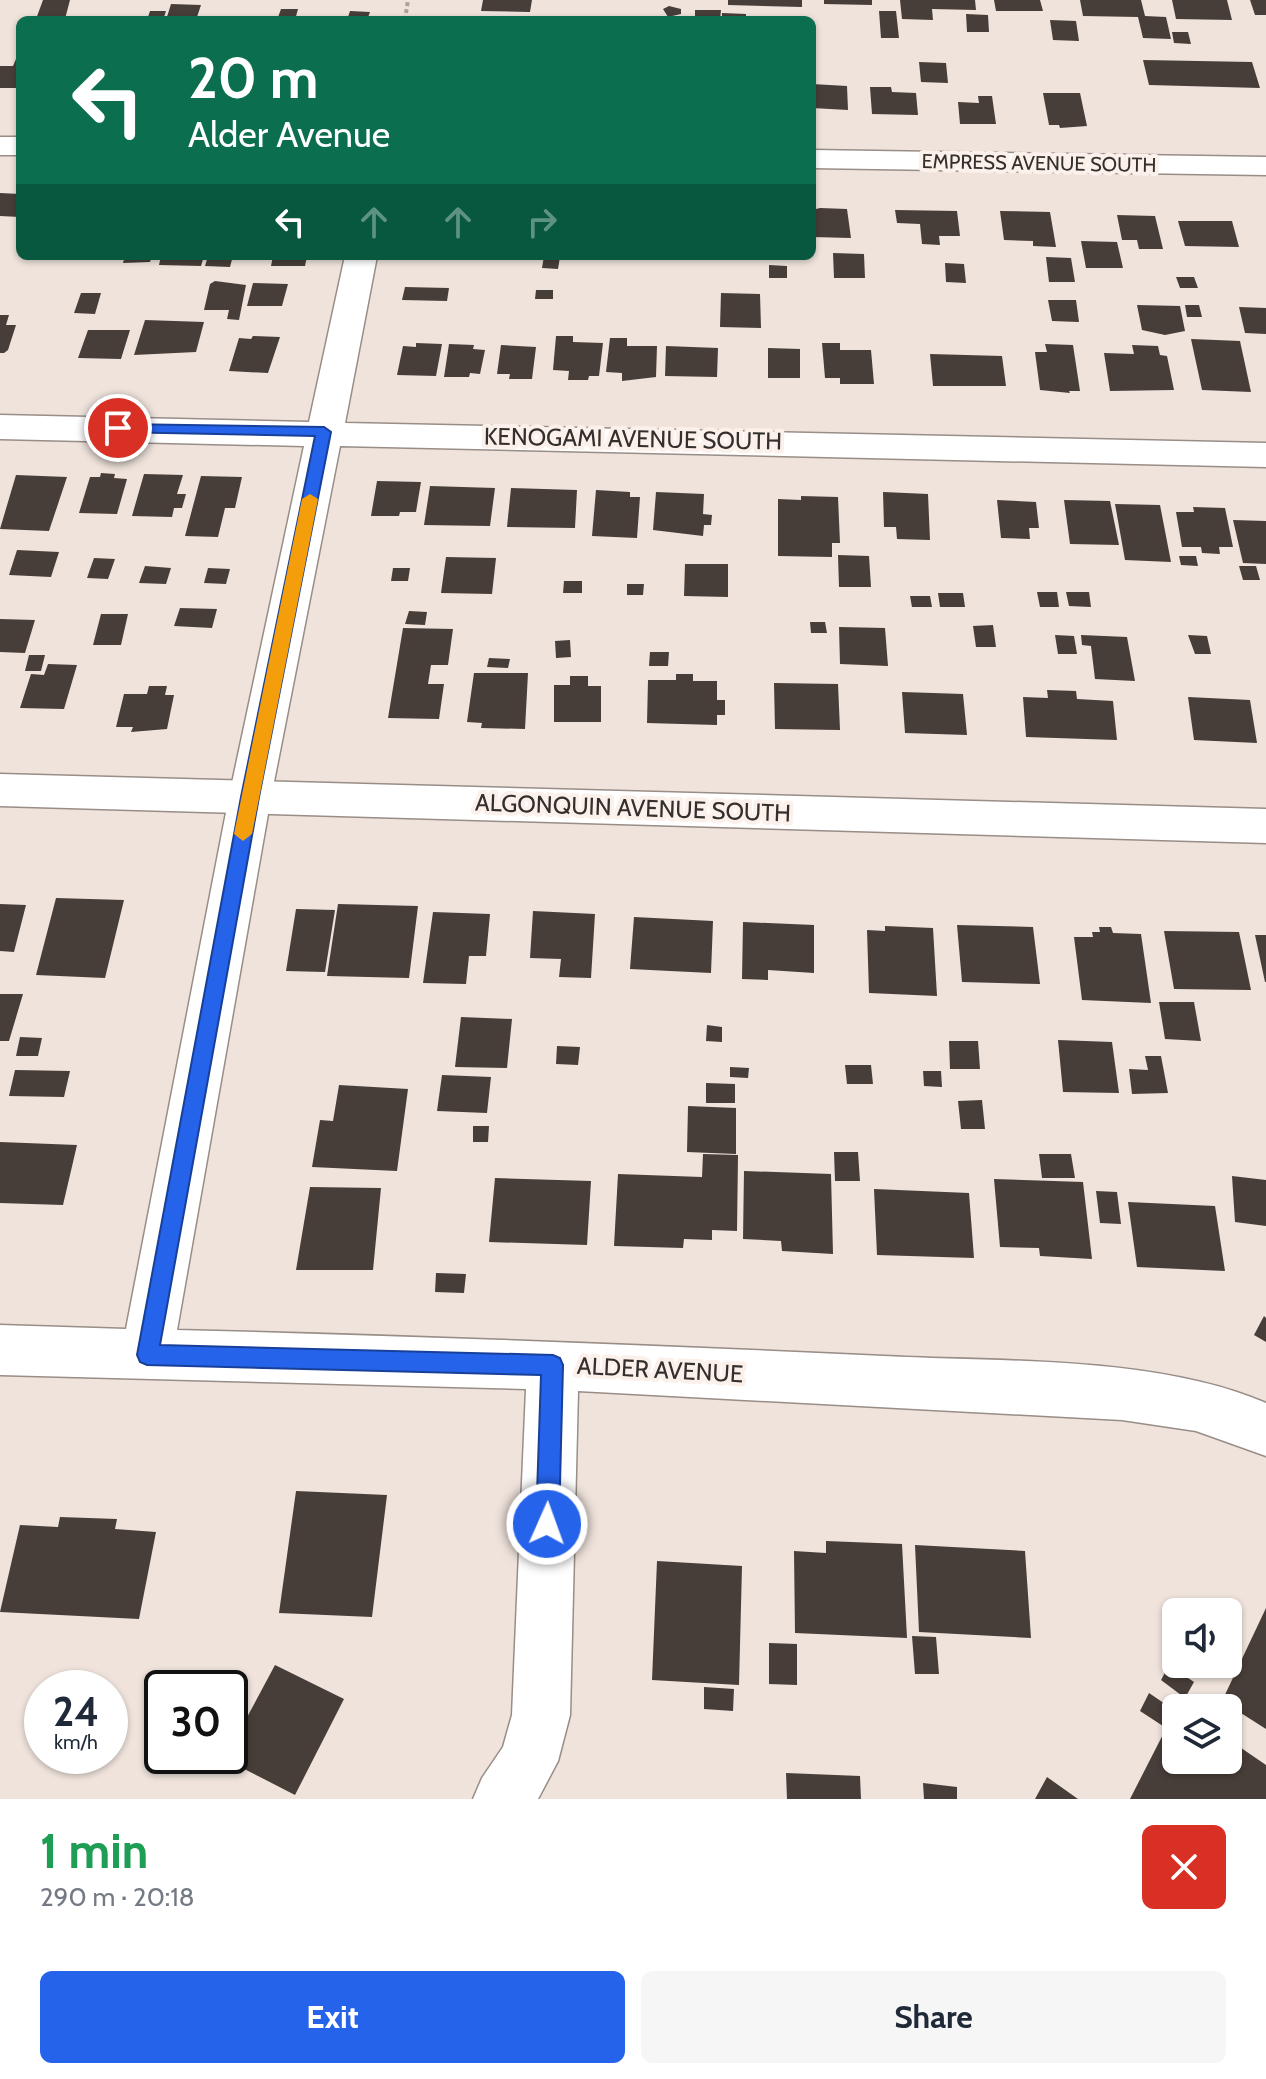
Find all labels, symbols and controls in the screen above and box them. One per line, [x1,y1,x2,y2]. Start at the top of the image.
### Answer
text: 20 m [188,44,318,112]
icon: left [56,48,160,152]
text: Alder Avenue [188,112,390,156]
street label: EMPRESS AVENUE SOUTH [921,149,1157,177]
icon: left [268,200,312,244]
icon: ahead [352,200,396,244]
icon: ahead [436,200,480,244]
icon: right [520,200,564,244]
pin [84,394,152,462]
icon: arrive [96,406,140,450]
street label: KENOGAMI AVENUE SOUTH [484,421,782,456]
street label: ALGONQUIN AVENUE SOUTH [475,787,791,828]
street label: ALDER AVENUE [576,1351,744,1388]
position arrow [505,1482,589,1566]
map controls [1162,1598,1242,1774]
button: sound [1162,1598,1242,1678]
speed limit sign: 30 [144,1670,248,1774]
text: 24 [53,1687,99,1736]
button: layers [1162,1694,1242,1774]
text: km/h [54,1730,98,1754]
text: 1 min [40,1822,148,1880]
button: close [1142,1825,1226,1909]
text: 290 m · 20:18 [40,1881,195,1913]
button: Exit [40,1971,625,2063]
button: Share [641,1971,1226,2063]

